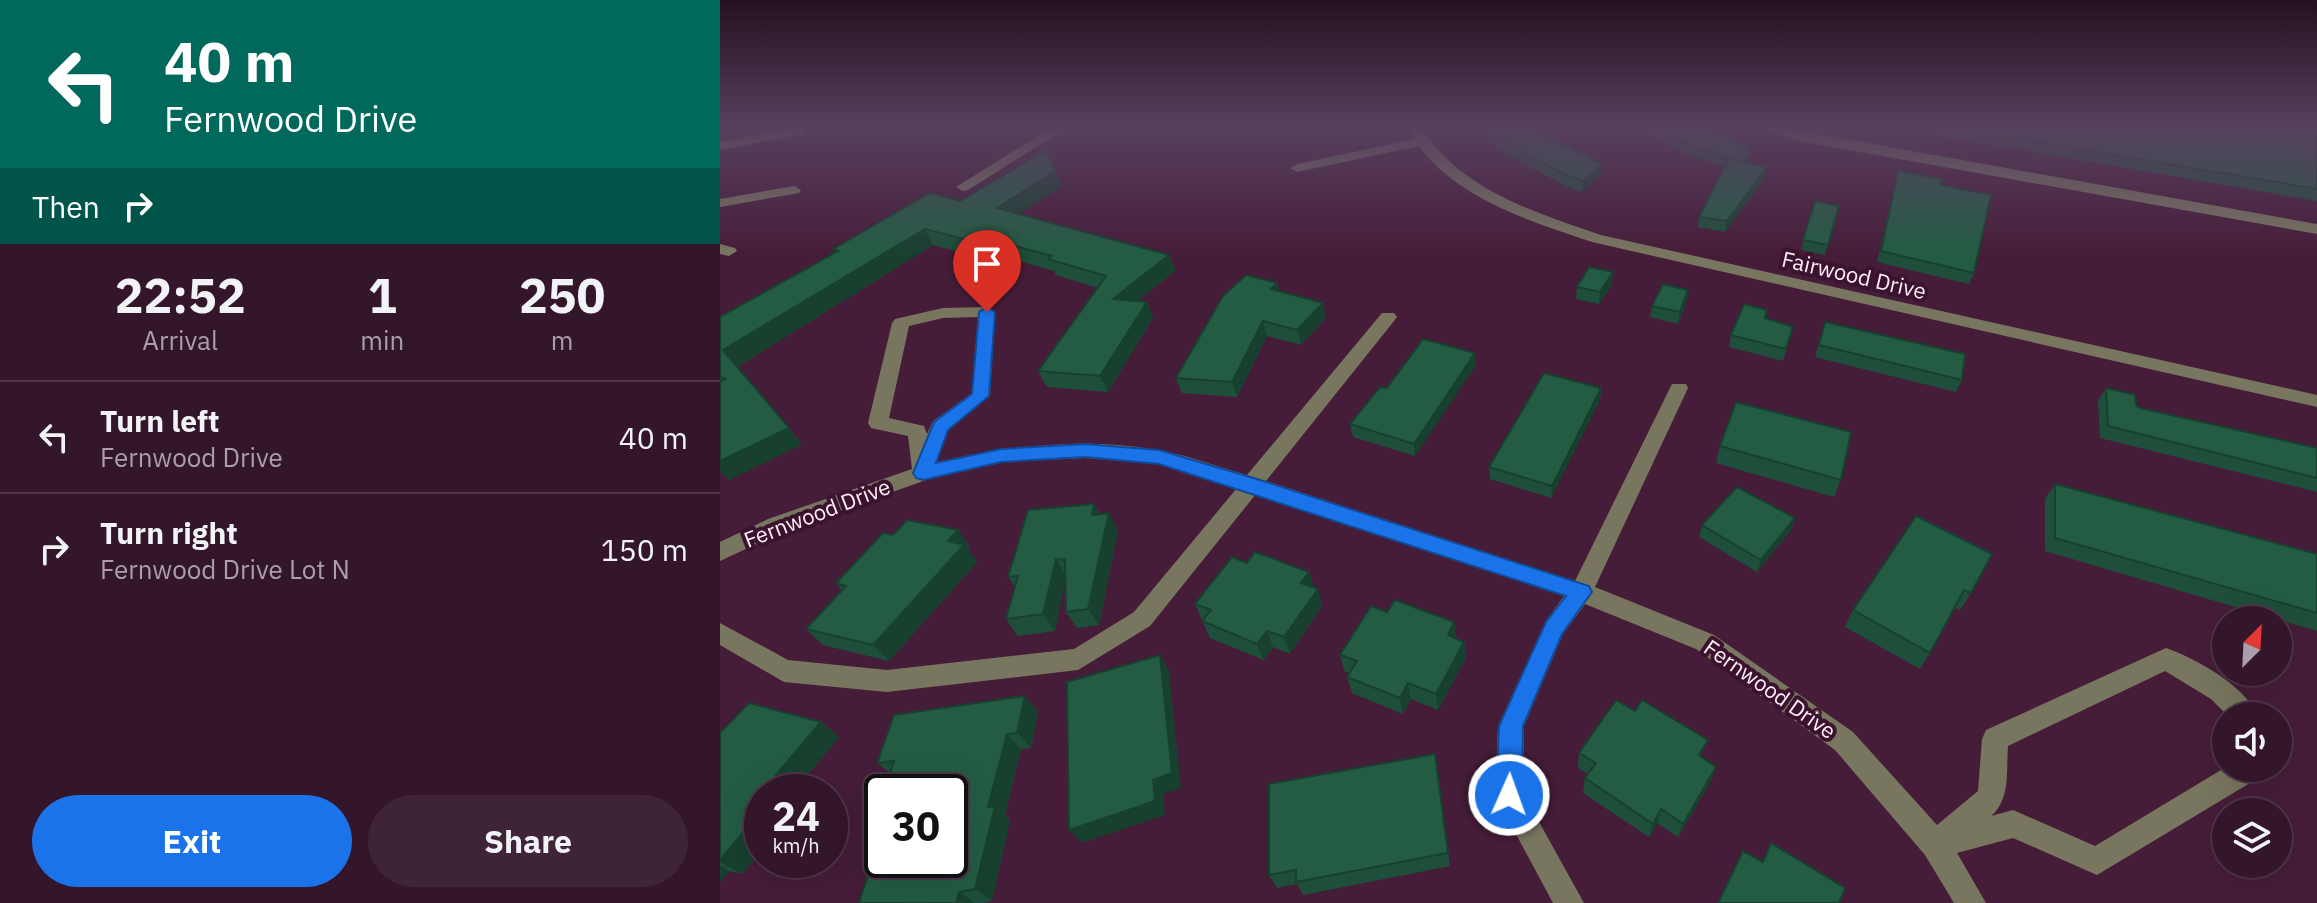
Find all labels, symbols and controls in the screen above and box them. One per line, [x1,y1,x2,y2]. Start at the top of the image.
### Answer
text: 40 m [164,25,294,97]
icon: left [32,32,136,136]
text: Fernwood Drive [164,95,417,142]
icon: right [116,184,160,228]
text: Then [32,187,100,226]
pin [953,230,1021,312]
icon: arrive [965,242,1009,286]
street label: Fairwood Drive [1779,244,1929,305]
text: 22:52 [115,264,246,326]
text: 1 [368,264,397,326]
text: 250 [519,264,605,326]
text: Arrival [142,323,218,357]
text: min [360,323,404,357]
text: m [551,323,573,357]
text: Turn left [100,401,219,440]
icon: left [32,415,76,459]
text: 40 m [619,418,688,457]
text: Fernwood Drive [100,440,283,474]
street label: Fernwood Drive [739,471,894,554]
text: Turn right [100,513,238,552]
icon: right [32,527,76,571]
text: 150 m [601,530,688,569]
text: Fernwood Drive Lot N [100,552,350,586]
north arrow [2212,606,2292,686]
map controls [2212,606,2292,878]
street label: Fernwood Drive [1699,632,1842,745]
button: sound [2212,702,2292,782]
position arrow [1467,753,1551,837]
speed limit sign: 30 [864,774,968,878]
text: 24 [772,790,820,842]
button: Exit [32,795,352,887]
button: Share [368,795,688,887]
button: layers [2212,798,2292,878]
text: km/h [772,832,820,859]

